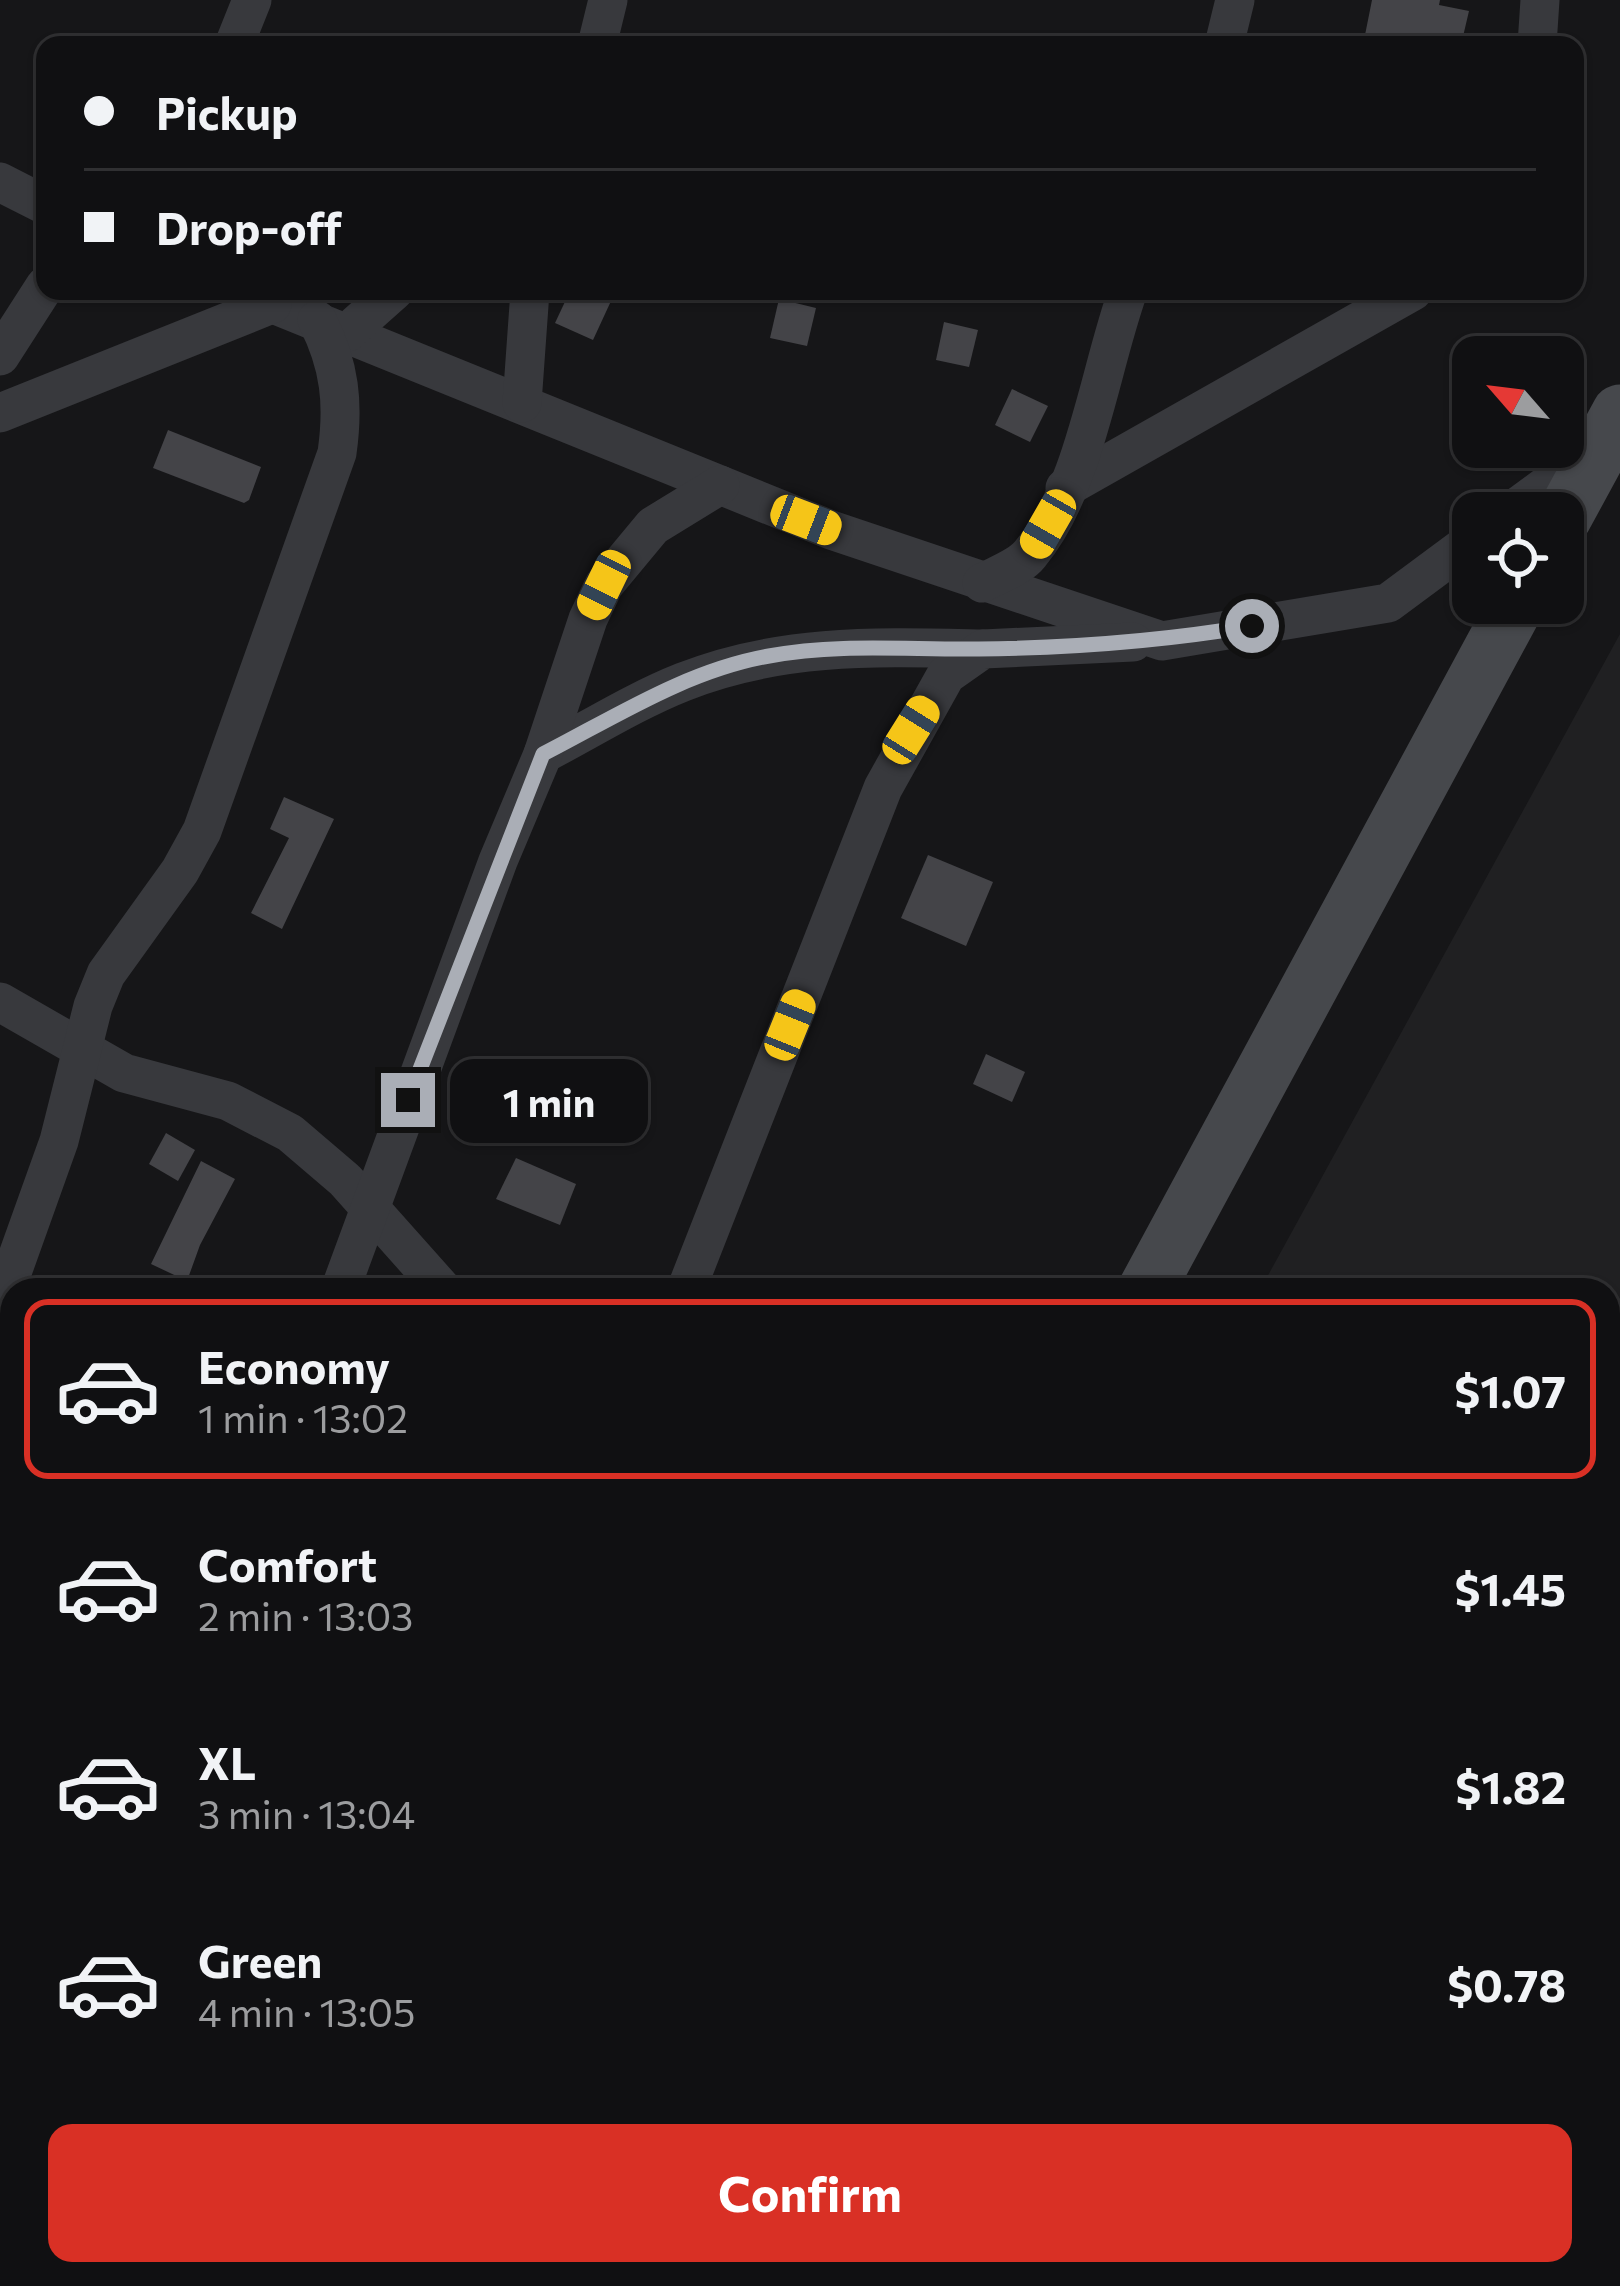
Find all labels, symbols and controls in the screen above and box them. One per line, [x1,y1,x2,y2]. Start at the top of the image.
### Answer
text: Pickup [156,84,298,139]
text: Drop-off [156,199,342,254]
north arrow [1452,336,1584,468]
map controls [1452,336,1584,624]
car [1014,484,1082,564]
car [766,490,846,550]
button: locate [1452,492,1584,624]
car [572,545,636,625]
route start [1225,599,1279,653]
car [877,690,945,770]
car [760,985,820,1065]
callout: 1 min [450,1058,648,1142]
route end [381,1073,435,1127]
text: 1 min [503,1077,595,1125]
icon: car [54,1335,162,1443]
text: Economy [198,1338,390,1393]
text: $1.07 [1454,1362,1566,1417]
text: 1 min · 13:02 [198,1393,408,1441]
icon: car [54,1533,162,1641]
text: Comfort [198,1536,377,1591]
text: $1.45 [1454,1560,1566,1615]
text: 2 min · 13:03 [198,1591,413,1639]
icon: car [54,1731,162,1839]
text: XL [198,1734,256,1789]
text: $1.82 [1455,1758,1566,1813]
text: 3 min · 13:04 [198,1789,415,1837]
icon: car [54,1929,162,2037]
text: Green [198,1932,322,1987]
text: $0.78 [1447,1956,1566,2011]
text: 4 min · 13:05 [198,1987,415,2035]
button: Confirm [48,2124,1572,2262]

